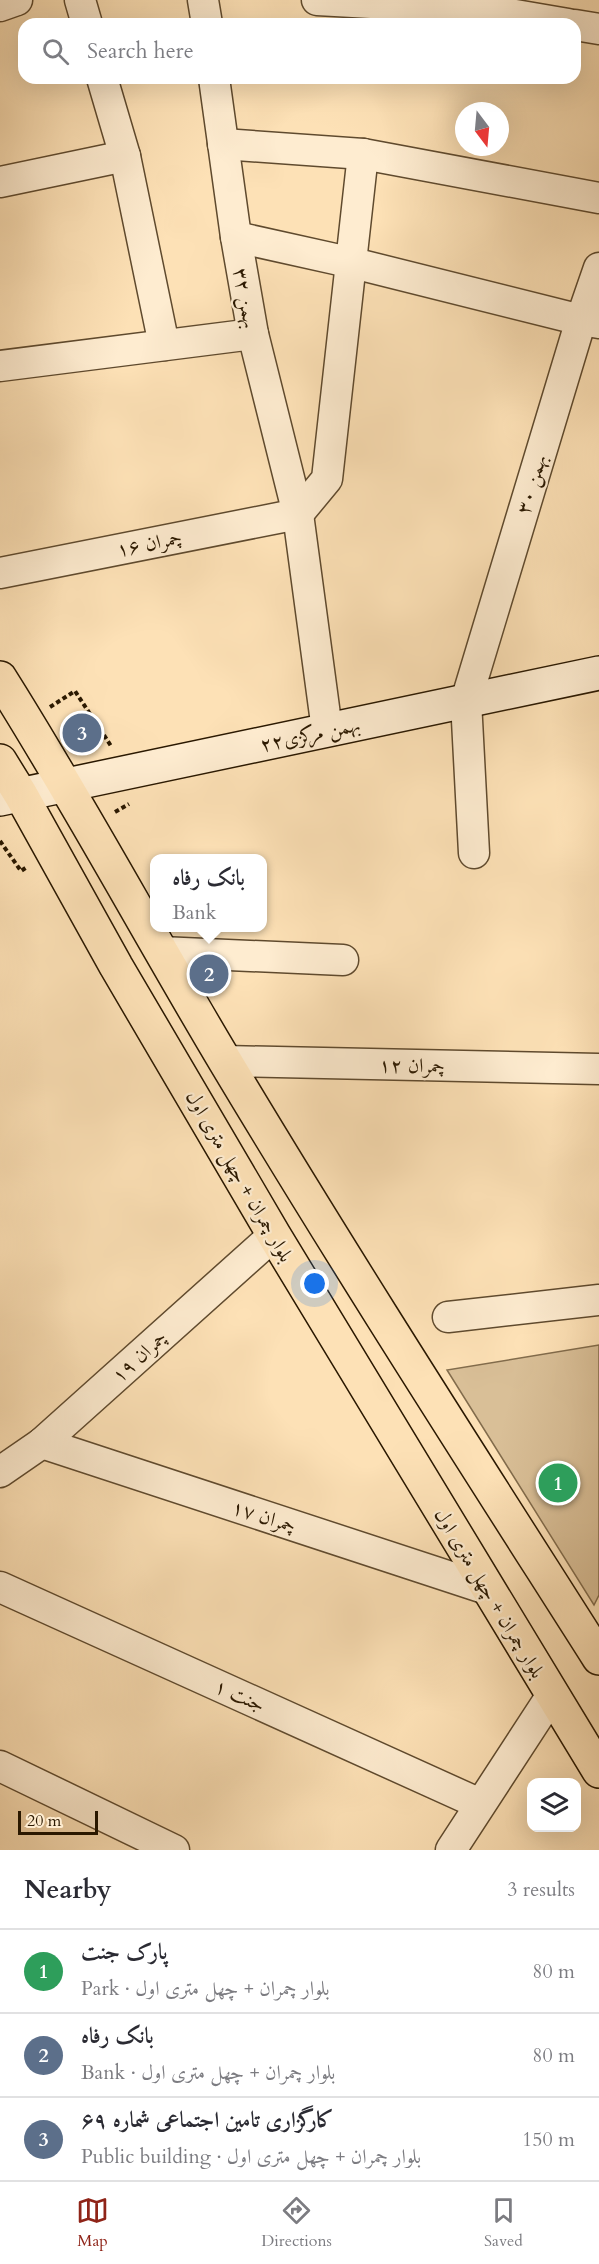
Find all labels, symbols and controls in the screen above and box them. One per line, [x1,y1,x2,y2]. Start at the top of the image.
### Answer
search box [18,18,581,84]
icon: search [39,35,72,68]
text: Search here [87,36,194,66]
north arrow [455,102,509,156]
street label: بهمن ۳۲ [227,266,264,330]
street label: بهمن ۳۰ [510,451,553,517]
street label: چمران ۱۶ [114,524,184,563]
pin: 3 [62,710,101,756]
street label: ۲۲بهمن مرکزی [258,711,363,758]
popup [150,854,267,932]
text: بانک رفاه [172,863,245,893]
text: Bank [172,899,216,926]
pin: 2 [190,952,228,996]
street label: چمران ۱۲ [379,1051,445,1080]
street label: بلوار چمران + چهل متری اول [178,1085,300,1268]
your location [300,1269,329,1298]
street label: چمران ۱۹ [106,1324,173,1388]
pin: 1 [538,1460,578,1506]
street label: چمران ۱۷ [228,1493,299,1540]
street label: بلوار چمران + چهل متری اول [427,1503,551,1684]
street label: جنت ۱ [210,1672,269,1719]
map controls [527,1778,581,1832]
button: layers [527,1778,581,1832]
scale bar [18,1808,98,1836]
text: 20 m [27,1810,61,1832]
text: Nearby [24,1872,112,1907]
text: 3 results [507,1876,575,1903]
text: پارک جنت [81,1937,167,1967]
text: 1 [38,1958,49,1985]
text: 80 m [532,1958,575,1985]
text: Park · بلوار چمران + چهل متری اول [81,1975,329,2002]
text: بانک رفاه [81,2021,154,2051]
text: 2 [38,2042,49,2069]
text: 80 m [532,2042,575,2069]
text: Bank · بلوار چمران + چهل متری اول [81,2059,335,2086]
text: کارگزاری تامین اجتماعی شماره ۶۹ [81,2105,334,2135]
text: 3 [38,2126,49,2153]
text: 150 m [522,2126,575,2153]
text: Public building · بلوار چمران + چهل متری اول [81,2143,421,2170]
tab: Map [76,2194,109,2252]
tab: Directions [261,2194,332,2252]
tab: Saved [484,2194,523,2252]

